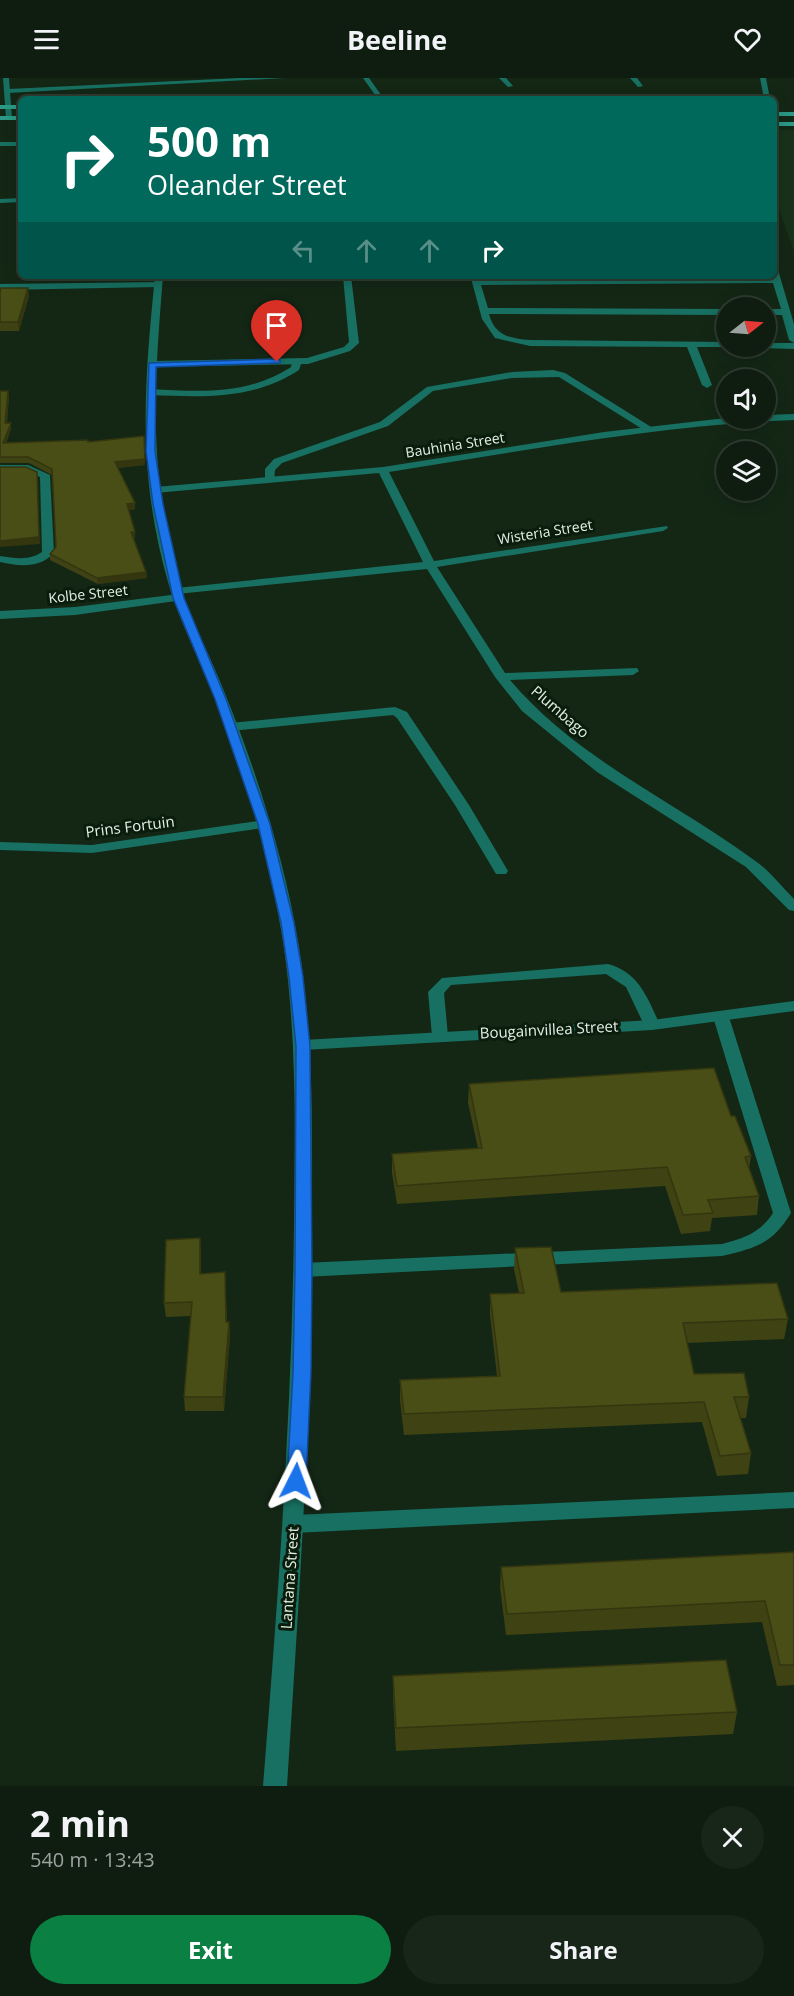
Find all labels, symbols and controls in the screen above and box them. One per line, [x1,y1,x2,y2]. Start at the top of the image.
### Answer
text: Beeline [347,21,447,58]
icon: menu [30,23,63,56]
icon: heart [731,23,764,56]
text: 500 m [147,112,271,169]
icon: right [48,120,126,198]
text: Oleander Street [147,166,347,203]
icon: left [287,234,320,267]
icon: ahead [350,234,383,267]
icon: ahead [413,234,446,267]
icon: right [476,234,509,267]
north arrow [716,297,776,357]
map controls [716,297,776,501]
pin [251,300,302,362]
icon: arrive [260,309,293,342]
button: sound [716,369,776,429]
street label: Bauhinia Street [404,427,506,462]
button: layers [716,441,776,501]
street label: Wisteria Street [496,515,594,548]
street label: Kolbe Street [47,580,129,607]
street label: Plumbago [527,681,594,742]
street label: Prins Fortuin [84,811,176,841]
street label: Bougainvillea Street [479,1015,619,1043]
position arrow [264,1449,328,1513]
street label: Lantana Street [275,1526,303,1630]
text: 2 min [30,1799,130,1848]
button: close [701,1806,764,1869]
text: 540 m · 13:43 [30,1846,155,1873]
button: Exit [30,1915,391,1984]
button: Share [403,1915,764,1984]

